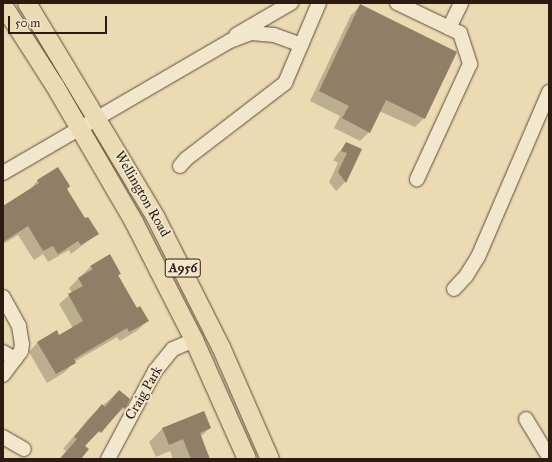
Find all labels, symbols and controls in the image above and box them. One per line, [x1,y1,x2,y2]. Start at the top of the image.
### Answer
scale bar [10,8,109,34]
text: 50 m [15,16,40,30]
street label: Wellington Road [111,148,173,240]
road number: A956 [164,257,202,279]
street label: Craig Park [122,363,166,423]

